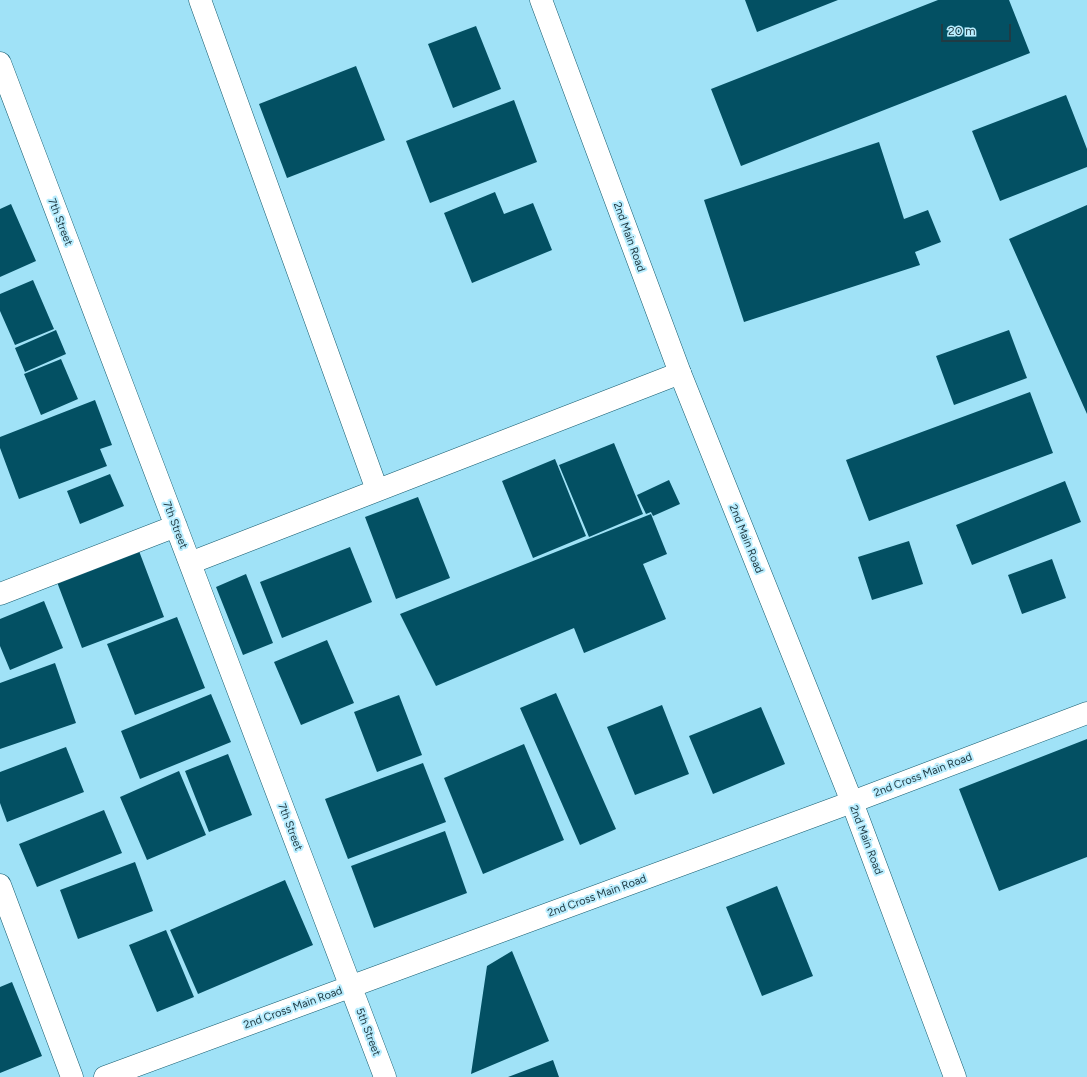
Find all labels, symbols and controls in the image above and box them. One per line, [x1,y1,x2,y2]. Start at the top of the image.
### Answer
scale bar [943,16,1013,42]
text: 20 m [948,24,976,38]
street label: 7th Street [45,196,75,248]
street label: 2nd Main Road [610,200,648,274]
street label: 7th Street [160,499,190,551]
street label: 2nd Main Road [726,503,766,575]
street label: 2nd Cross Main Road [872,750,974,800]
street label: 7th Street [275,801,305,853]
street label: 2nd Main Road [847,804,885,876]
street label: 2nd Cross Main Road [546,872,648,920]
street label: 2nd Cross Main Road [242,984,344,1032]
street label: 5th Street [353,1006,383,1058]

